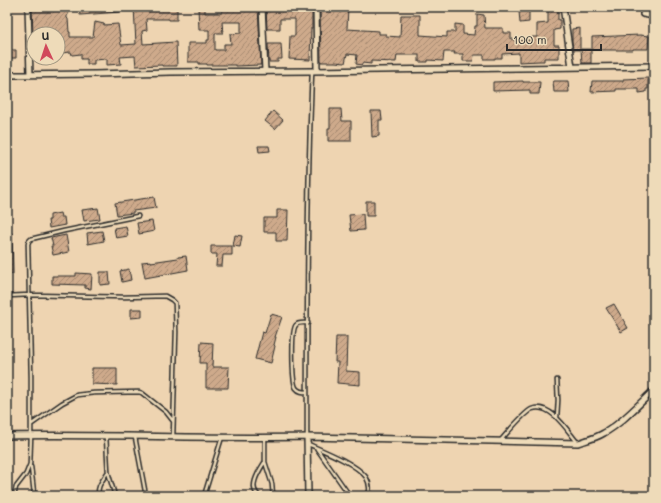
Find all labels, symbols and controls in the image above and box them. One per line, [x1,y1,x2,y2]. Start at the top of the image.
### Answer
north arrow [26,26,66,66]
scale bar [507,26,601,52]
text: U [41,28,50,43]
text: 100 m [513,31,547,47]

